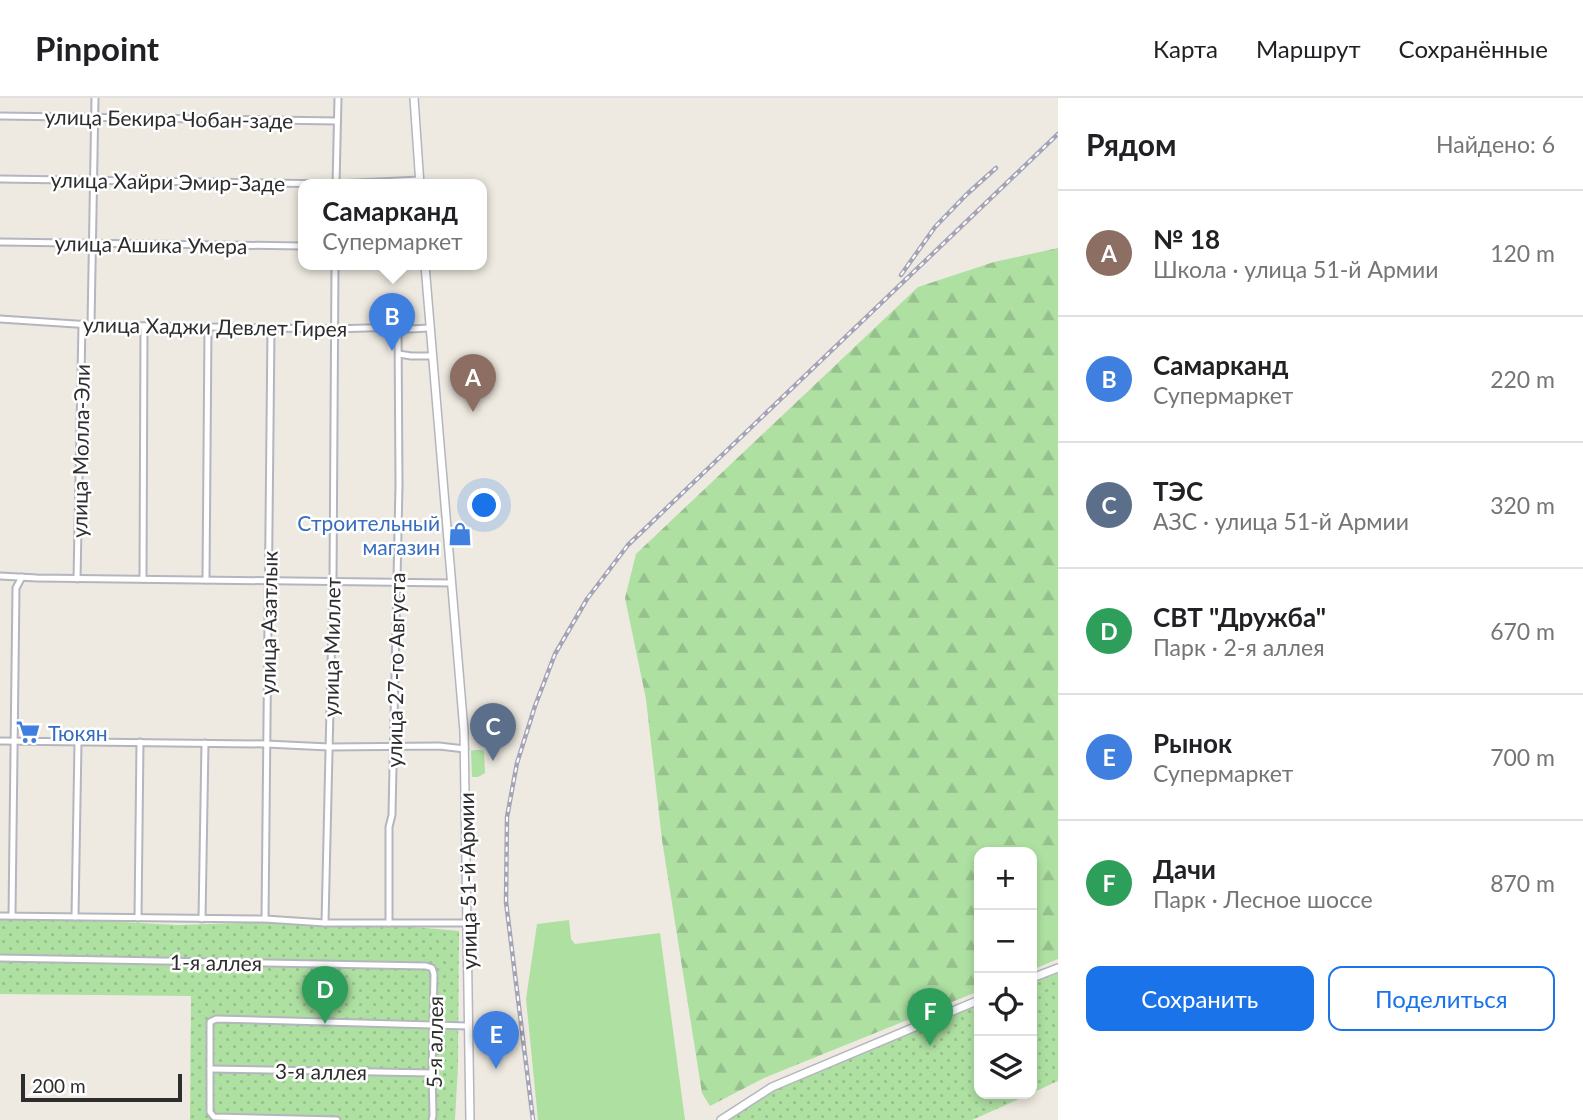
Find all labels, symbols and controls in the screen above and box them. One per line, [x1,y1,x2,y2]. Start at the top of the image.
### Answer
text: Pinpoint [35,28,159,68]
text: Карта [1153,34,1218,63]
text: Маршрут [1256,34,1361,63]
text: Сохранённые [1399,34,1548,63]
street label: улица Бекира Чобан-заде [44,103,294,133]
text: Рядом [1086,126,1176,162]
text: Найдено: 6 [1436,130,1555,158]
street label: улица Хайри Эмир-Заде [50,166,286,196]
popup [298,179,487,270]
text: Самарканд [322,195,458,227]
text: № 18 [1153,223,1220,255]
text: Супермаркет [322,227,463,255]
street label: улица Ашика Умера [54,230,248,258]
text: A [1101,239,1117,267]
text: 120 m [1490,239,1555,267]
text: Школа · улица 51-й Армии [1153,255,1439,283]
pin: B [369,293,415,351]
street label: улица Хаджи Девлет Гирея [83,311,347,341]
text: Самарканд [1153,349,1289,381]
pin: A [450,354,496,412]
street label: улица Молла-Эли [66,364,94,538]
text: B [1101,365,1117,393]
text: 220 m [1490,365,1555,393]
text: Супермаркет [1153,381,1293,409]
text: ТЭС [1153,475,1203,507]
your location [467,488,501,522]
text: C [1101,491,1117,519]
text: 320 m [1490,491,1555,519]
text: АЗС · улица 51-й Армии [1153,507,1409,535]
place label: Строительный магазин [297,510,440,559]
shop icon: Строительный магазин [446,520,474,548]
street label: улица Азатлык [254,550,282,695]
street label: улица 27-го Августа [381,572,409,768]
street label: улица Миллет [317,576,345,717]
text: СВТ "Дружба" [1153,601,1326,633]
text: D [1100,617,1118,645]
text: 670 m [1490,617,1555,645]
text: Парк · 2-я аллея [1153,633,1325,661]
pin: C [470,703,516,761]
supermarket icon: Тюкян [14,718,42,746]
place label: Тюкян [48,720,108,745]
text: Рынок [1153,727,1232,759]
text: E [1102,743,1116,771]
text: 700 m [1490,743,1555,771]
text: Супермаркет [1153,759,1293,787]
street label: улица 51-й Армии [453,792,481,970]
map controls [974,847,1037,1099]
button: + [974,847,1037,910]
text: Дачи [1153,853,1216,885]
text: F [1102,869,1116,897]
text: 870 m [1490,869,1555,897]
text: Парк · Лесное шоссе [1153,885,1373,913]
button: − [974,910,1037,973]
street label: 1-я аллея [170,949,262,975]
pin: D [302,966,348,1024]
button: Сохранить [1086,966,1314,1031]
button: Поделиться [1328,966,1555,1031]
button: locate [974,973,1037,1036]
pin: F [907,988,953,1046]
street label: 5-я аллея [421,996,447,1088]
pin: E [473,1011,519,1069]
button: layers [974,1036,1037,1099]
street label: 3-я аллея [275,1058,367,1084]
scale bar [21,1071,182,1103]
text: 200 m [32,1074,86,1097]

